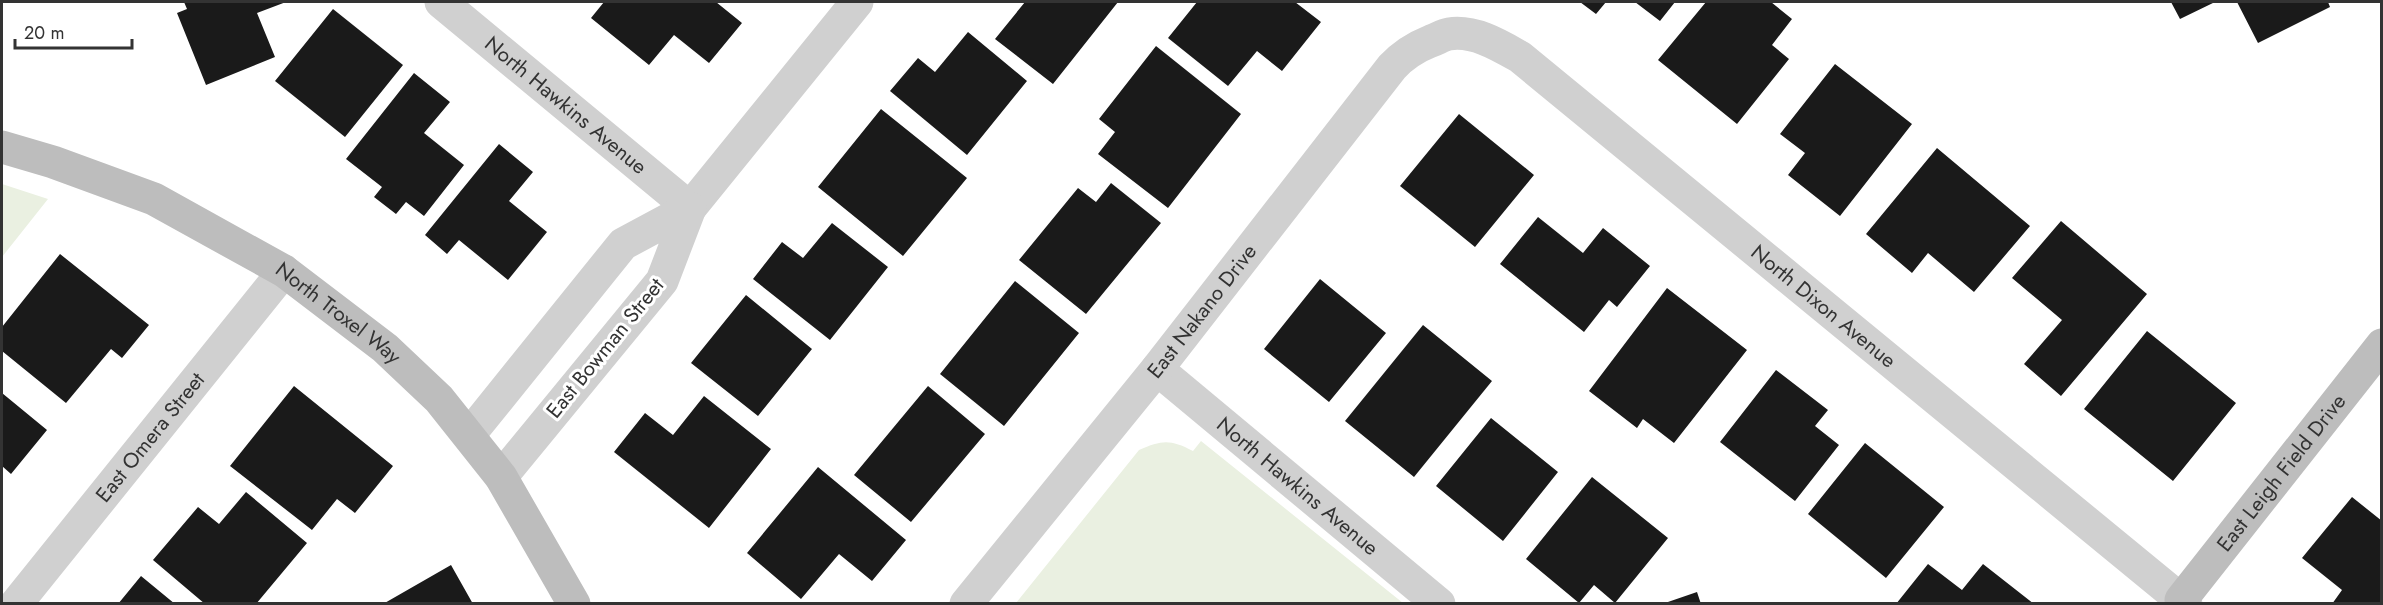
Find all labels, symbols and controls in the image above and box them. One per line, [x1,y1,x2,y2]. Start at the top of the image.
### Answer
scale bar [15,12,132,50]
text: 20 m [24,20,64,46]
street label: North Hawkins Avenue [478,29,654,182]
street label: East Nakano Drive [1140,238,1264,385]
street label: North Dixon Avenue [1745,238,1903,375]
street label: North Troxel Way [269,255,409,372]
street label: East Bowman Street [539,272,671,424]
street label: East Omera Street [89,366,212,509]
street label: East Leigh Field Drive [2210,387,2353,558]
street label: North Hawkins Avenue [1210,410,1385,563]

